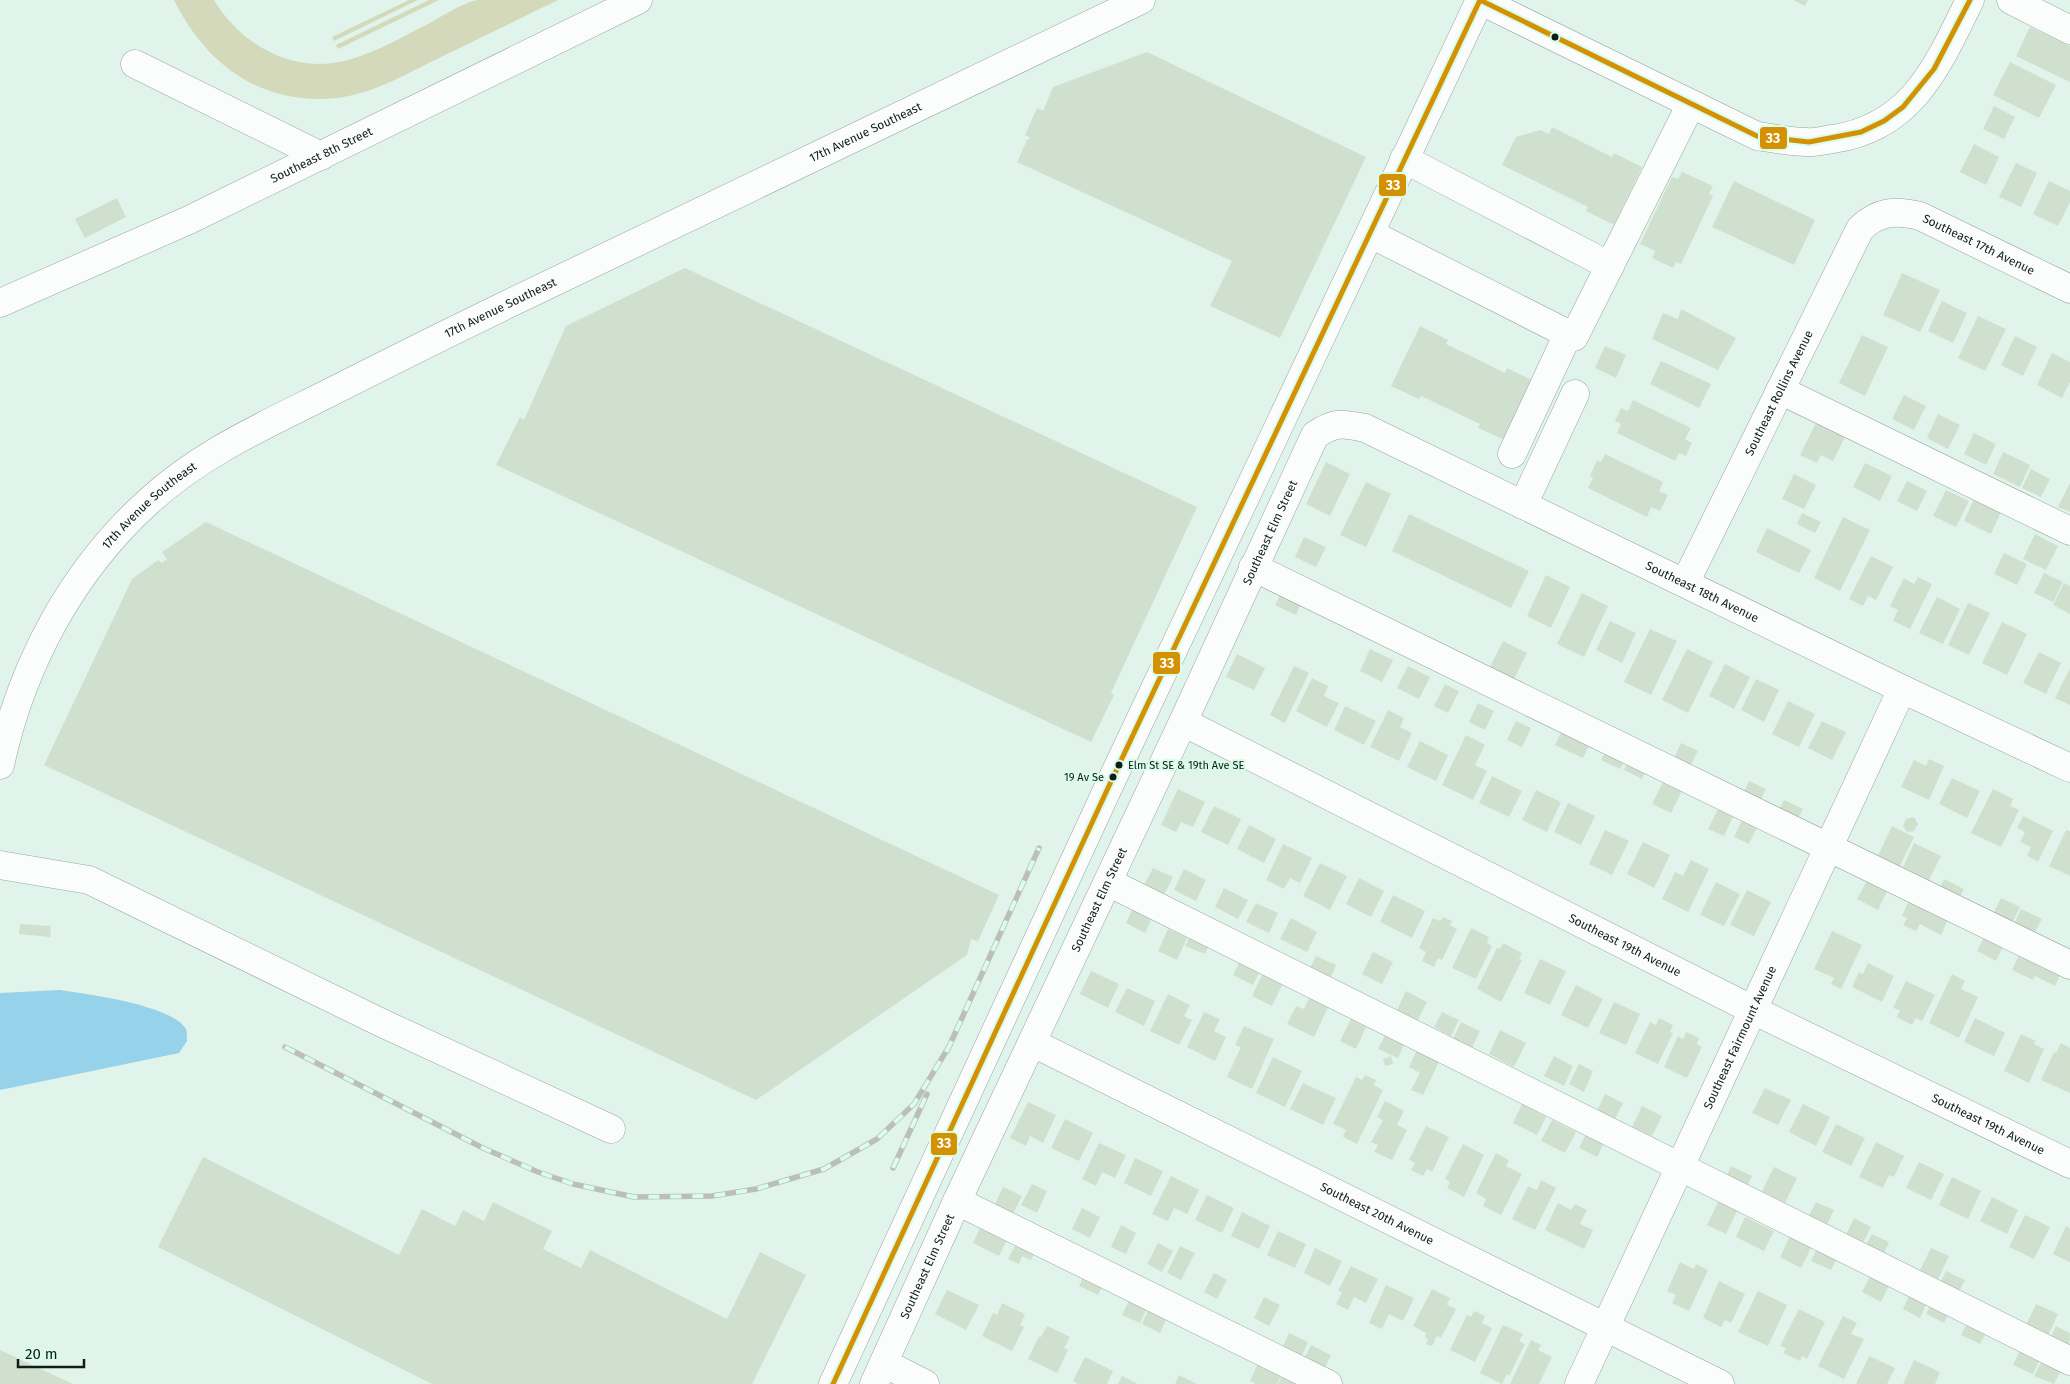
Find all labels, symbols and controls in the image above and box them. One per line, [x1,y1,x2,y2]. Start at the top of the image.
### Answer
unlabelled marker [1550,32,1560,42]
street label: 17th Avenue Southeast [807,99,924,165]
street label: Southeast 8th Street [268,124,375,186]
line badge: 33 [1759,126,1788,150]
text: 33 [1765,130,1780,147]
line badge: 33 [1378,173,1407,197]
text: 33 [1385,177,1400,194]
street label: Southeast 17th Avenue [1920,211,2037,278]
street label: 17th Avenue Southeast [442,275,559,341]
street label: Southeast Rollins Avenue [1742,328,1816,458]
street label: 17th Avenue Southeast [99,459,200,552]
street label: Southeast Elm Street [1240,477,1301,587]
street label: Southeast 18th Avenue [1643,558,1761,625]
line badge: 33 [1152,651,1181,675]
text: 33 [1159,655,1174,672]
place label: Elm St SE & 19th Ave SE [1128,759,1244,772]
marker: Elm St SE & 19th Ave SE [1114,760,1124,770]
place label: 19 Av Se [1064,771,1104,784]
marker: 19 Av Se [1108,772,1118,782]
street label: Southeast Elm Street [1068,845,1130,954]
street label: Southeast 19th Avenue [1566,911,1683,979]
street label: Southeast Fairmount Avenue [1701,964,1779,1111]
street label: Southeast 19th Avenue [1929,1091,2047,1158]
line badge: 33 [930,1132,958,1156]
text: 33 [936,1135,951,1152]
street label: Southeast 20th Avenue [1318,1180,1436,1248]
street label: Southeast Elm Street [897,1211,957,1321]
scale bar [18,1336,84,1368]
text: 20 m [25,1345,58,1363]

